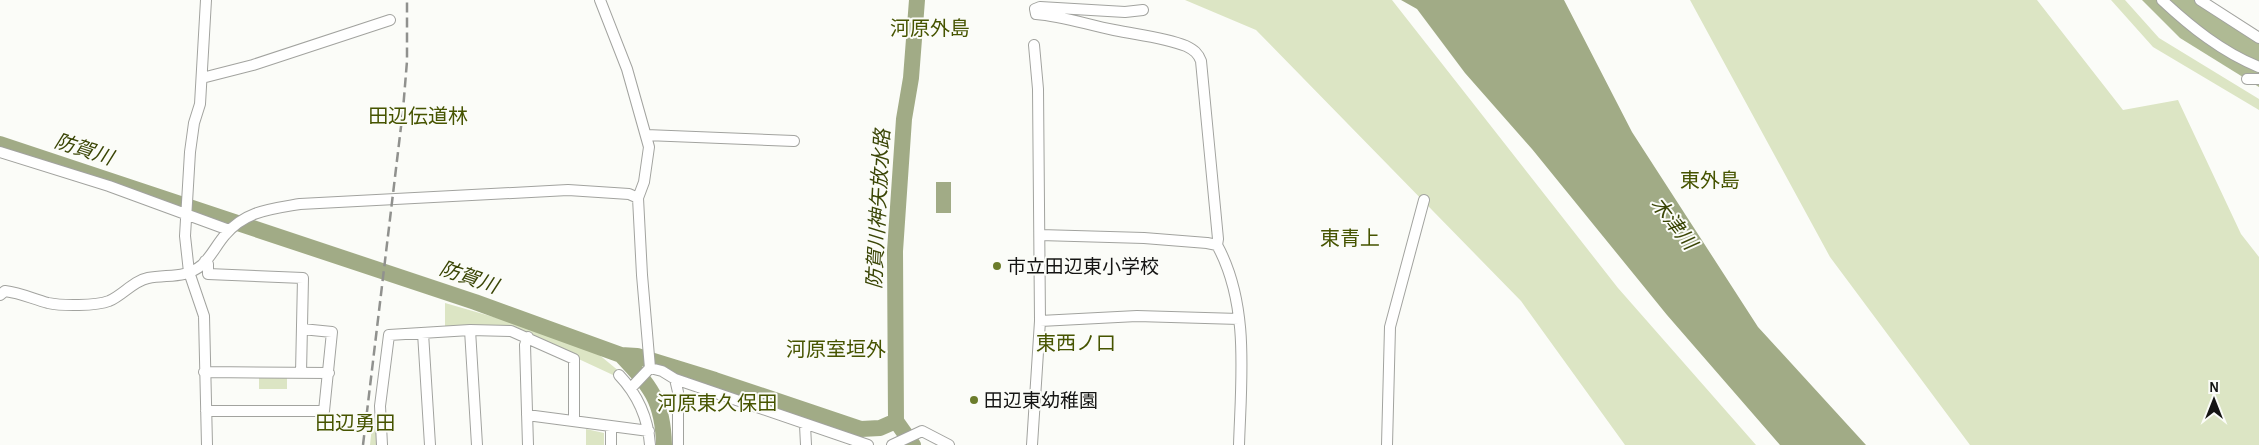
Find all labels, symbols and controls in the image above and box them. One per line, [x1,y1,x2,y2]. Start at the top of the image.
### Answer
district label: 河原外島 [890,18,970,39]
district label: 田辺伝道林 [368,106,468,127]
water label: 防賀川神矢放水路 [864,127,893,289]
water label: 防賀川 [52,130,118,169]
district label: 東外島 [1680,170,1740,191]
water label: 木津川 [1647,193,1702,255]
district label: 東青上 [1320,228,1380,249]
place label: 市立田辺東小学校 [1007,256,1159,277]
water label: 防賀川 [437,258,503,298]
marker: 市立田辺東小学校 [991,260,1003,272]
district label: 東西ノ口 [1036,333,1116,354]
district label: 河原室垣外 [786,339,886,360]
north arrow [2189,375,2239,425]
text: N [2209,381,2219,395]
place label: 田辺東幼稚園 [984,391,1098,411]
district label: 河原東久保田 [657,393,777,414]
marker: 田辺東幼稚園 [968,394,980,406]
district label: 田辺勇田 [315,413,395,434]

